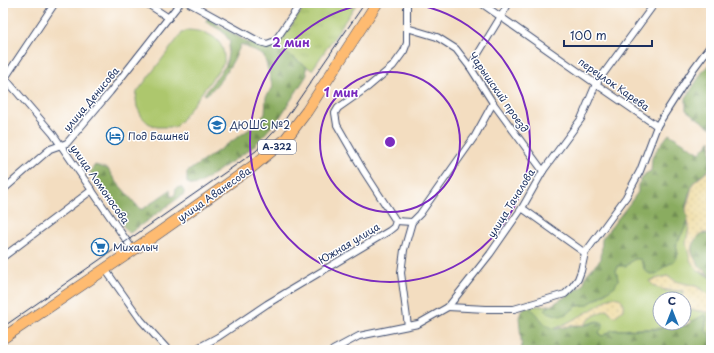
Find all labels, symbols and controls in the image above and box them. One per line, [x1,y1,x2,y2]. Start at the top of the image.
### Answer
scale bar [564,22,652,48]
text: 100 m [570,26,607,44]
text: 2 мин [272,33,310,51]
street label: Чарышский проезд [466,48,533,135]
street label: переулок Карева [575,53,654,115]
street label: улица Денисова [59,63,123,134]
text: 1 мин [324,83,359,101]
school or university icon: ДЮШС №2 [207,115,227,135]
place label: ДЮШС №2 [229,117,290,132]
hotel icon: Под Башней [105,126,125,146]
place label: Под Башней [128,128,189,143]
centre of rings [383,135,397,149]
road number: А-322 [258,140,296,154]
street label: улица Ломоносова [67,141,134,227]
street label: улица Аванесова [174,162,254,225]
street label: улица Тачалова [483,165,538,240]
street label: Южная улица [315,218,383,267]
supermarket icon: Михалыч [90,237,110,257]
place label: Михалыч [113,239,158,254]
north arrow [652,291,692,331]
text: С [668,292,676,309]

